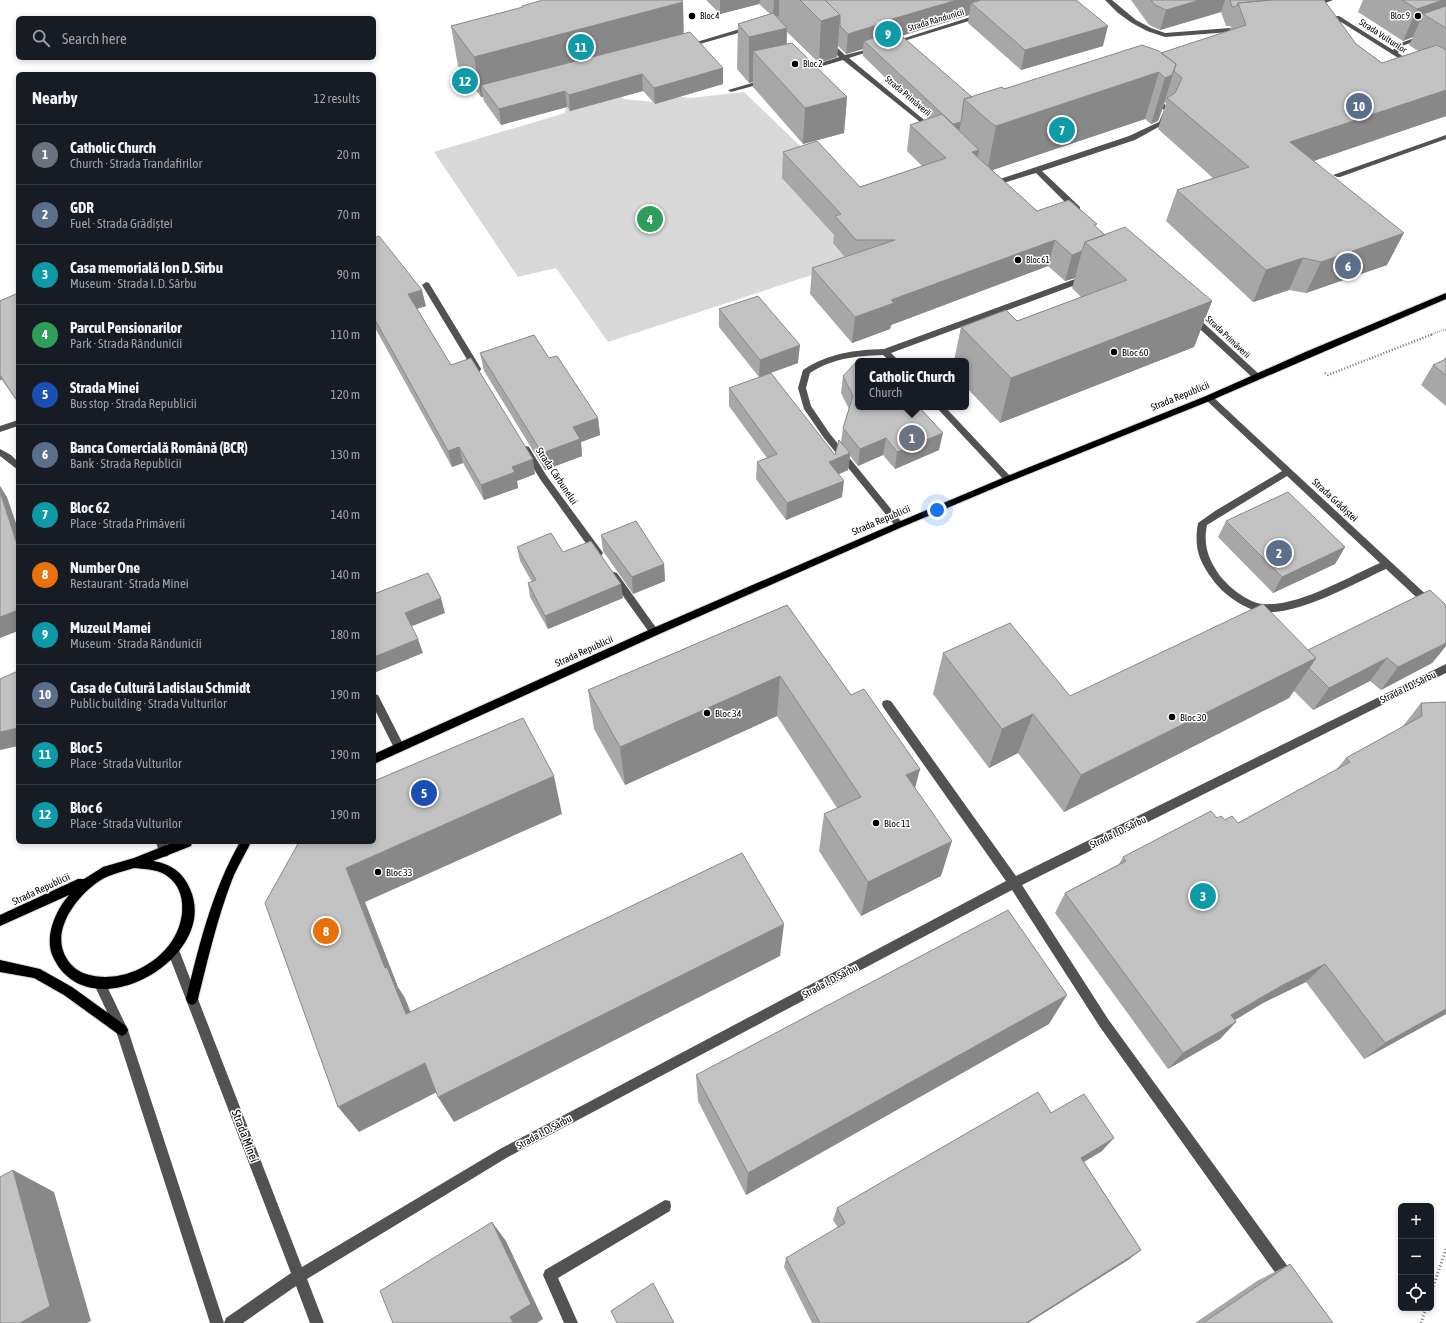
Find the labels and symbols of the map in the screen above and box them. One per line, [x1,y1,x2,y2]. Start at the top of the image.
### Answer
street label: Strada Rândunicii [907,7,965,33]
marker: Bloc 4 [687,11,697,21]
place label: Bloc 4 [700,11,720,21]
place label: Bloc 9 [1390,11,1410,21]
marker: Bloc 9 [1413,11,1423,21]
street label: Strada Vulturilor [1357,17,1409,55]
pin: 9 [875,19,901,49]
pin: 11 [568,32,594,62]
marker: Bloc 2 [790,59,800,69]
place label: Bloc 2 [803,59,823,69]
pin: 12 [452,66,478,96]
street label: Strada Primăverii [883,74,933,118]
pin: 10 [1346,91,1372,121]
pin: 7 [1049,115,1075,145]
pin: 4 [637,204,663,234]
pin: 6 [1335,251,1361,281]
marker: Bloc 61 [1013,255,1023,265]
place label: Bloc 61 [1026,255,1050,265]
street label: Strada Primăverii [1204,314,1252,360]
marker: Bloc 60 [1109,347,1119,357]
place label: Bloc 60 [1122,347,1149,358]
street label: Strada Republicii [1149,379,1211,413]
pin: 1 [899,423,925,453]
street label: Strada Cărbunelui [534,446,580,506]
street label: Strada Grădiștei [1310,476,1360,524]
your location [927,500,947,520]
street label: Strada Republicii [850,503,912,537]
pin: 2 [1266,538,1292,568]
street label: Strada Republicii [553,633,615,669]
street label: Strada I. D. Sârbu [1378,669,1438,705]
marker: Bloc 34 [702,708,712,718]
place label: Bloc 34 [715,708,742,719]
marker: Bloc 30 [1167,712,1177,722]
place label: Bloc 30 [1180,712,1207,723]
pin: 5 [411,778,437,808]
street label: Strada I. D. Sârbu [1088,814,1148,850]
marker: Bloc 11 [871,818,881,828]
place label: Bloc 11 [884,818,911,829]
marker: Bloc 33 [373,867,383,877]
place label: Bloc 33 [386,867,413,878]
street label: Strada Republicii [10,871,72,907]
pin: 3 [1190,881,1216,911]
pin: 8 [313,916,339,946]
street label: Strada I. D. Sârbu [801,962,860,1000]
street label: Strada Minei [229,1108,261,1164]
street label: Strada I. D. Sârbu [515,1113,574,1151]

